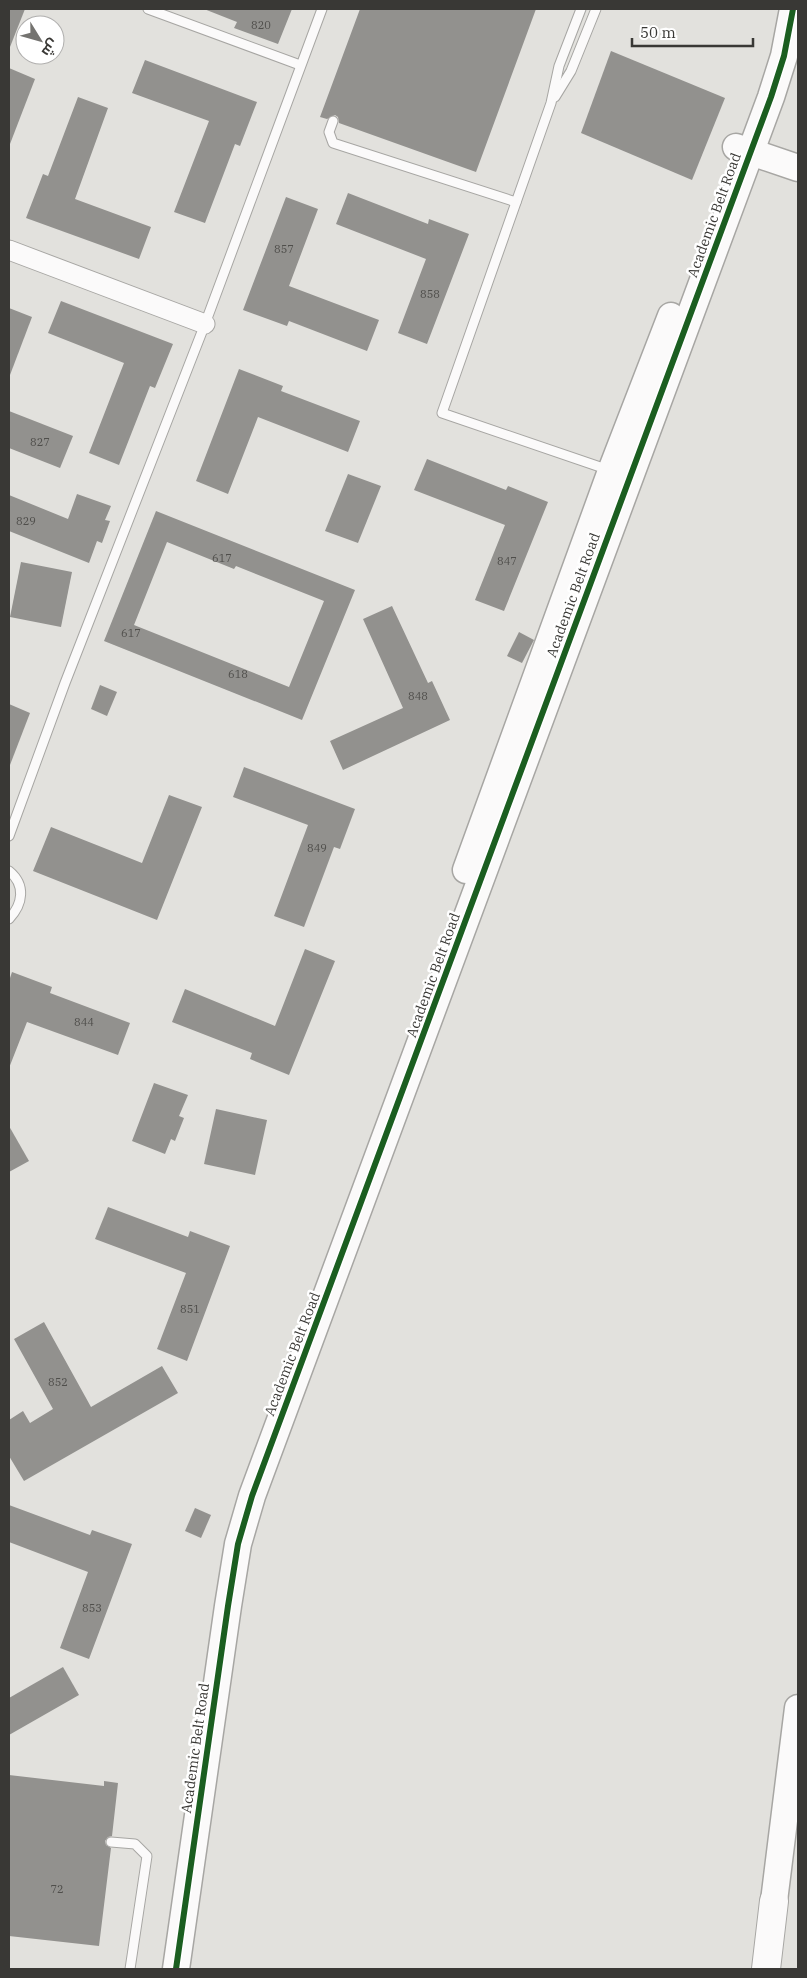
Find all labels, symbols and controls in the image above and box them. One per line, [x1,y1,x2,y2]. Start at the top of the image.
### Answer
north arrow [15,15,65,65]
scale bar [632,15,753,47]
house number: 820 [251,18,271,32]
text: 50 m [640,23,676,42]
text: ش [38,35,63,60]
street label: Academic Belt Road [683,150,745,280]
house number: 857 [274,242,294,256]
house number: 858 [420,287,440,301]
house number: 827 [30,435,50,449]
house number: 829 [16,514,36,528]
street label: Academic Belt Road [542,530,604,660]
house number: 617 [212,551,232,565]
house number: 847 [497,554,517,568]
house number: 617 [121,626,141,640]
house number: 618 [228,667,248,681]
house number: 848 [408,689,428,703]
house number: 849 [307,841,327,855]
street label: Academic Belt Road [402,910,464,1040]
house number: 844 [74,1015,94,1029]
street label: Academic Belt Road [260,1289,324,1418]
house number: 851 [180,1302,200,1316]
house number: 852 [48,1375,68,1389]
house number: 853 [82,1601,102,1615]
street label: Academic Belt Road [177,1681,213,1814]
house number: 72 [50,1882,64,1896]

